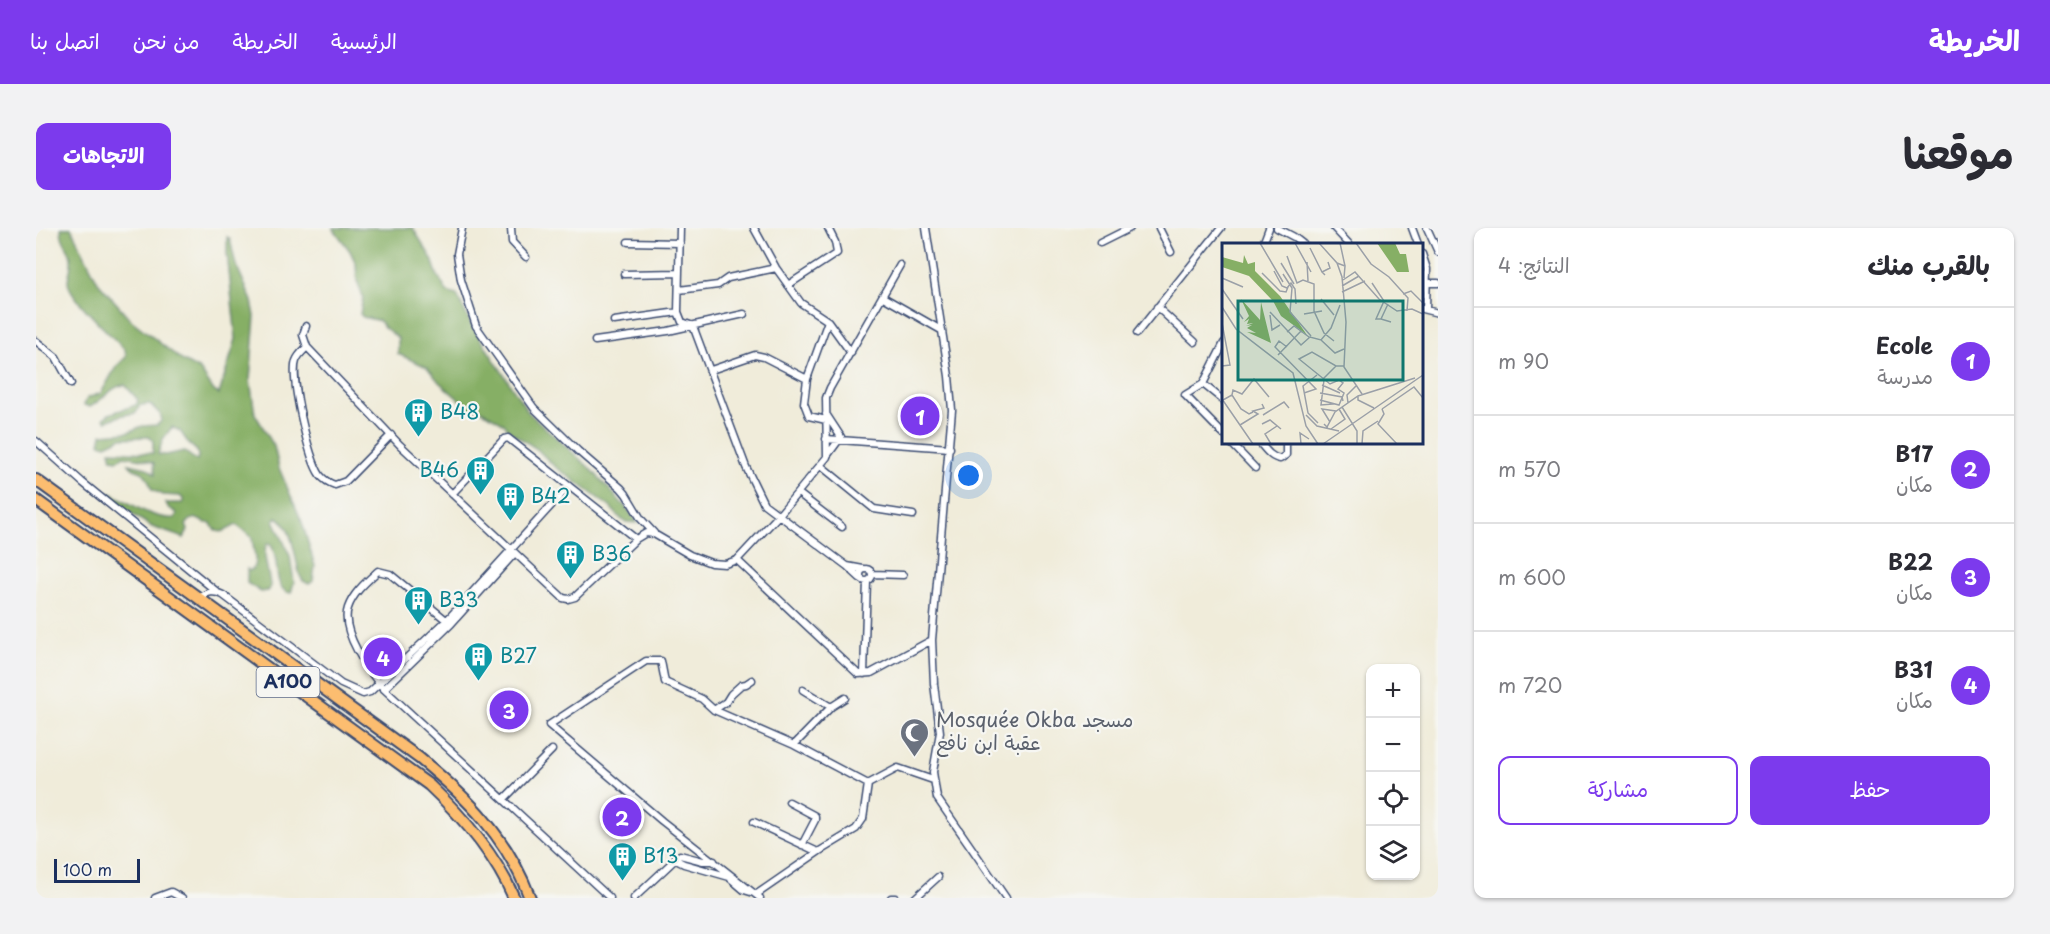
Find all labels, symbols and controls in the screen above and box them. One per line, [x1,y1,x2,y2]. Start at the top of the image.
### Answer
text: الخريطة [1929,18,2020,61]
text: اتصل بنا [30,24,100,56]
text: من نحن [133,24,199,56]
text: الخريطة [232,24,298,56]
text: الرئيسية [331,24,397,56]
text: موقعنا [1903,120,2014,183]
button: الاتجاهات [36,123,171,190]
inset map [1222,243,1423,444]
text: بالقرب منك [1868,245,1990,284]
text: النتائج: 4 [1498,250,1570,280]
text: Ecole [1876,328,1933,361]
text: 90 m [1498,346,1549,376]
text: 1 [1966,346,1975,376]
text: مدرسة [1877,361,1933,391]
pin: 1 [900,394,940,438]
building icon: B48 [403,396,435,438]
place label: B48 [440,396,479,426]
text: B17 [1895,436,1933,469]
place label: B46 [419,454,459,484]
building icon: B46 [464,454,496,496]
text: 570 m [1498,454,1561,484]
text: 2 [1963,454,1978,484]
your location [954,461,983,490]
text: مكان [1896,469,1933,499]
building icon: B42 [494,480,526,522]
place label: B42 [531,480,571,510]
building icon: B36 [555,538,587,580]
place label: B36 [592,538,632,568]
text: B22 [1888,544,1933,577]
text: 600 m [1498,562,1566,592]
text: 3 [1964,562,1977,592]
text: مكان [1896,577,1933,607]
building icon: B33 [402,584,434,626]
place label: B33 [439,584,479,614]
pin: 4 [364,634,402,680]
building icon: B27 [463,640,495,682]
place label: B27 [500,640,537,670]
text: B31 [1894,652,1933,685]
map controls [1366,664,1420,880]
button: + [1366,664,1420,718]
road number: A100 [256,667,320,697]
text: 720 m [1498,670,1562,700]
text: 4 [1964,670,1977,700]
text: مكان [1896,685,1933,715]
pin: 3 [490,688,528,732]
place label: Mosquée Okba مسجد عقبة ابن نافع [936,704,1133,758]
mosque icon: Mosquée Okba مسجد عقبة ابن نافع [899,716,931,758]
button: − [1366,718,1420,772]
button: مشاركة [1498,756,1738,825]
button: حفظ [1750,756,1990,825]
button: locate [1366,772,1420,826]
pin: 2 [602,794,642,840]
button: layers [1366,826,1420,880]
building icon: B13 [606,840,638,882]
place label: B13 [643,840,678,870]
scale bar [54,856,140,884]
text: 100 m [63,857,112,881]

